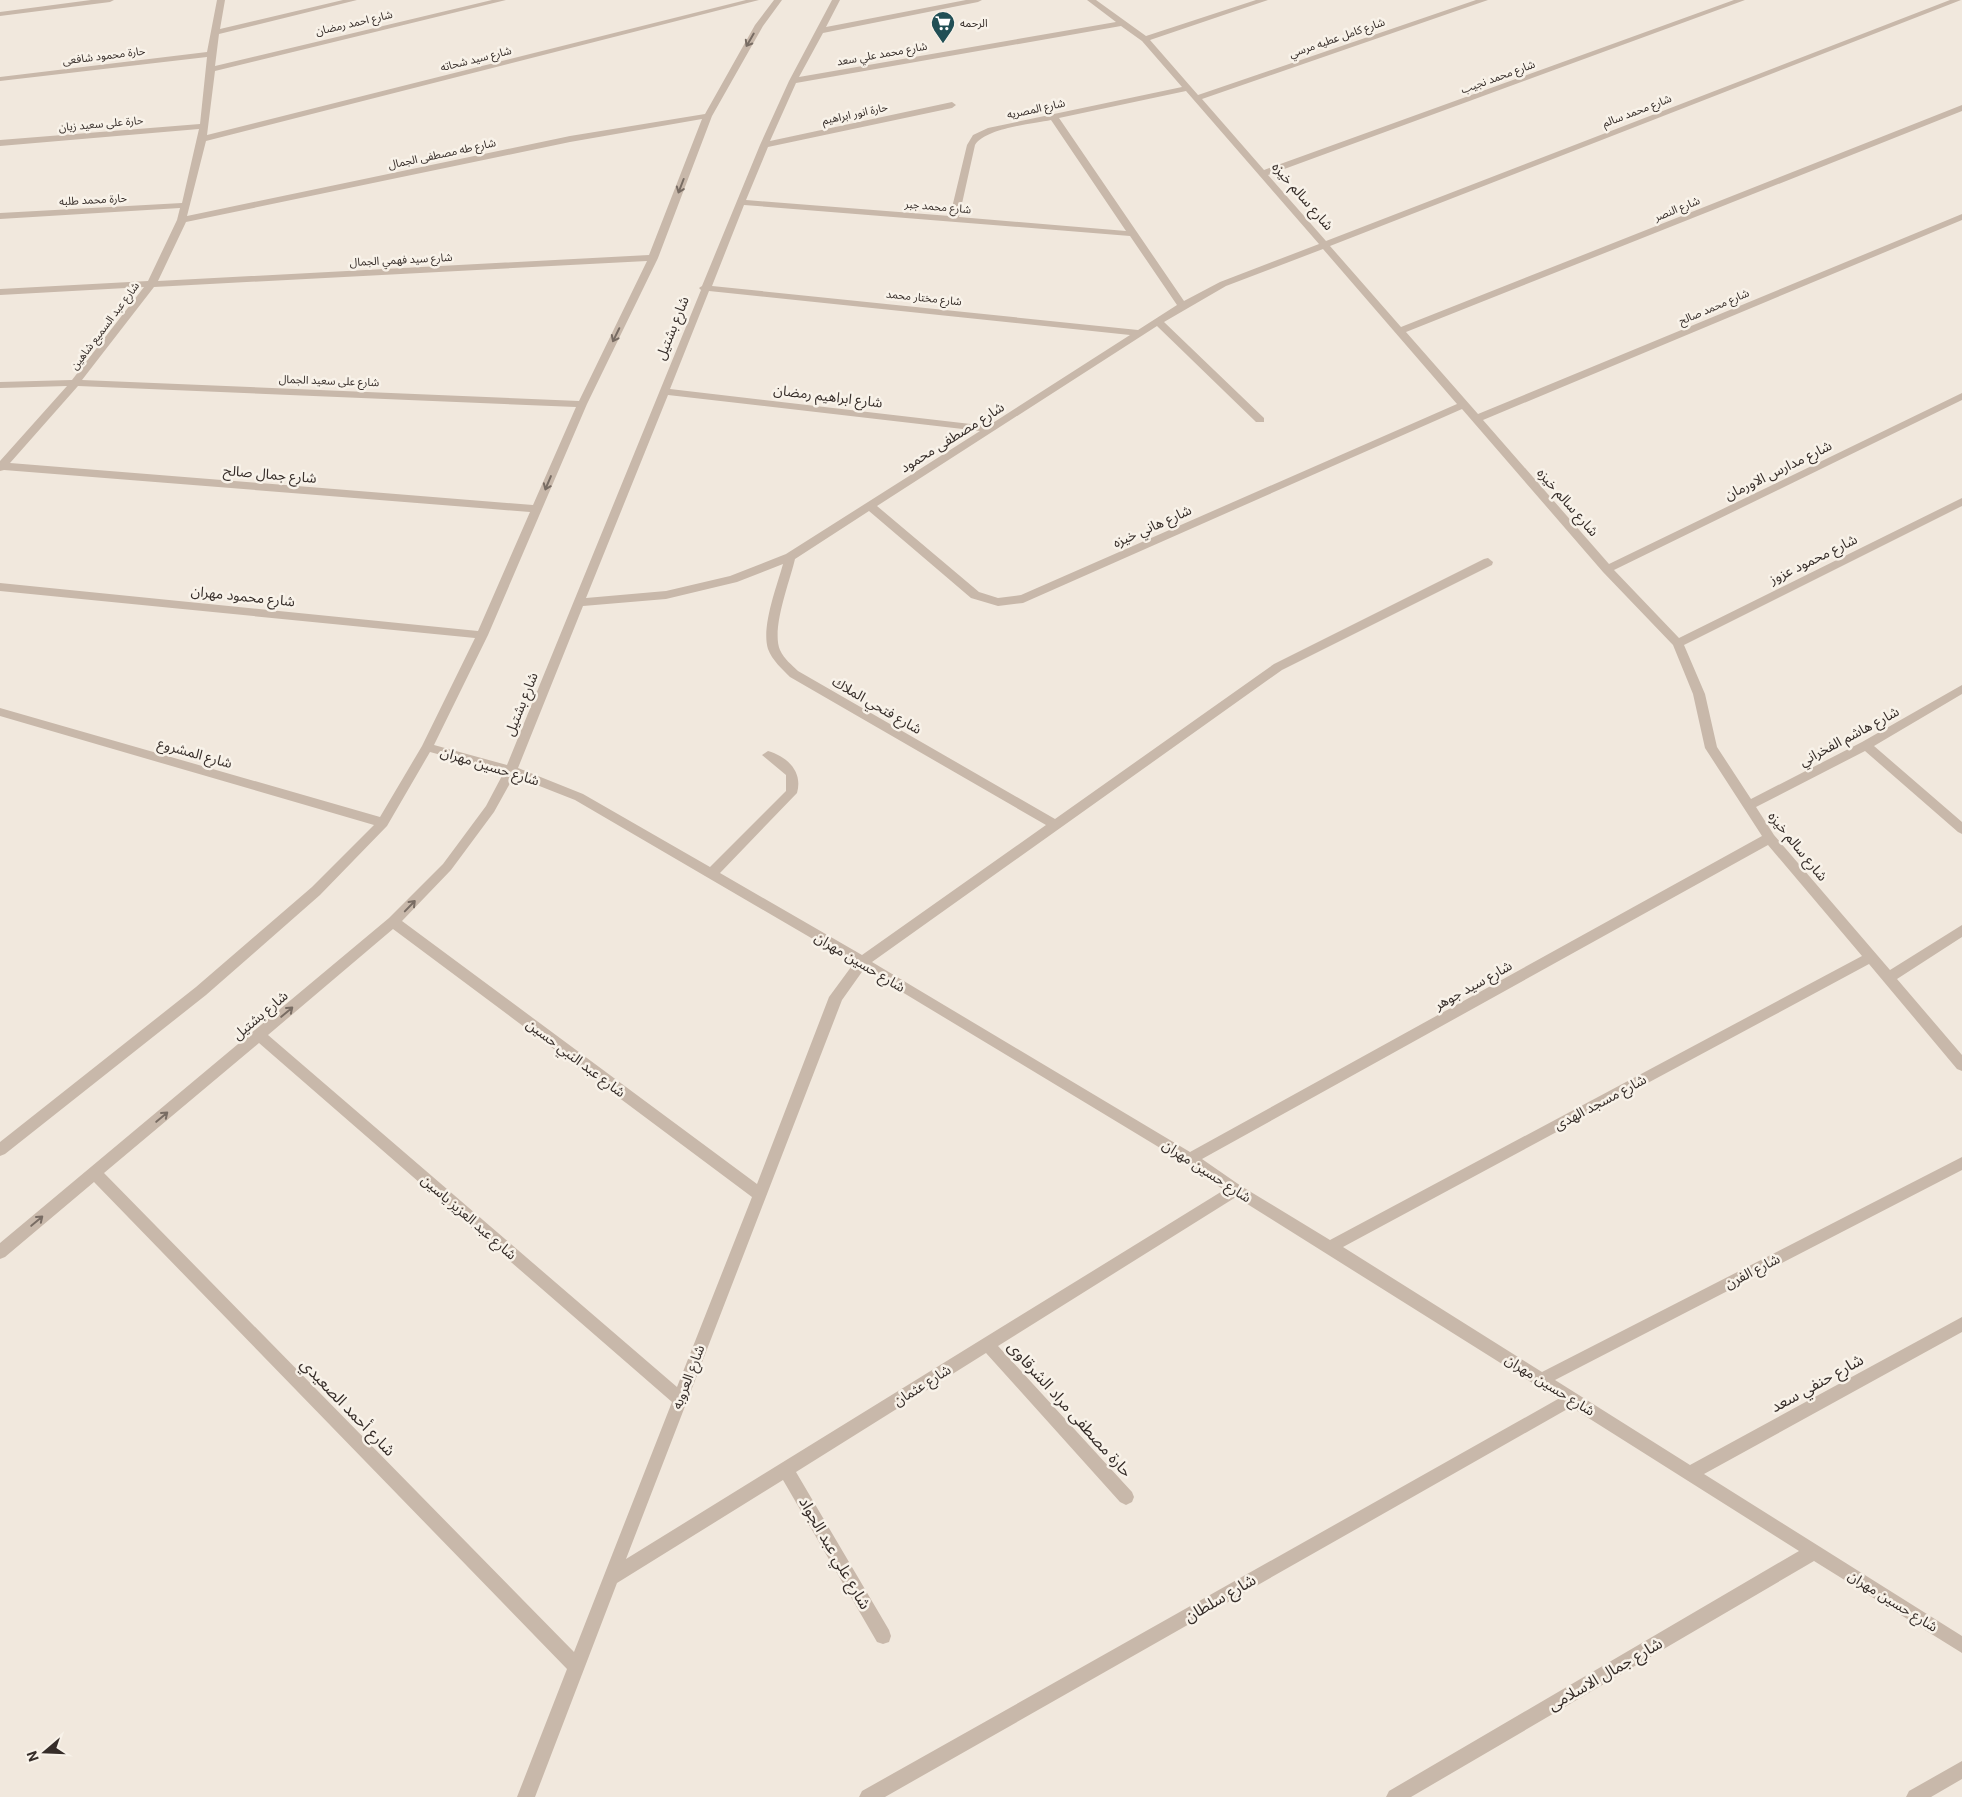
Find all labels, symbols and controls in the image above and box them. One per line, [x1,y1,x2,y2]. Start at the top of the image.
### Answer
street label: شارع احمد رمضان [314,8,394,39]
supermarket icon: الرحمه [930,10,956,44]
street label: شارع كامل عطيه مرسي [1287,15,1388,63]
place label: الرحمه [960,17,988,30]
one-way arrow [745,32,755,46]
street label: شارع محمد علي سعد [836,40,929,71]
street label: حارة محمود شافعى [62,44,147,68]
street label: شارع سيد شحاته [439,44,514,75]
street label: شارع محمد نجيب [1459,57,1538,97]
street label: شارع محمد سالم [1601,92,1674,132]
street label: شارع المصريه [1006,96,1067,122]
street label: حارة انور ابراهيم [821,101,890,129]
street label: حارة على سعيد زيان [58,114,144,134]
street label: شارع طه مصطفى الجمال [387,136,498,173]
street label: شارع سالم خيزه [1267,159,1337,235]
one-way arrow [676,178,685,193]
street label: حارة محمد طلبه [59,192,128,208]
street label: شارع النصر [1651,194,1703,225]
street label: شارع محمد جبر [903,198,972,217]
street label: شارع سيد فهمي الجمال [349,251,453,272]
street label: شارع عبد السميع شاهين [68,279,143,373]
street label: شارع محمد صالح [1677,286,1752,329]
street label: شارع مختار محمد [885,288,963,309]
street label: شارع بشتيل [652,294,695,363]
one-way arrow [610,327,620,342]
street label: شارع على سعيد الجمال [278,373,380,390]
street label: شارع ابراهيم رمضان [772,381,884,414]
street label: شارع مصطفى محمود [897,398,1009,478]
street label: شارع مدارس الاورمان [1722,437,1836,506]
street label: شارع جمال صالح [222,462,317,489]
street label: شارع سالم خيزه [1532,465,1602,541]
one-way arrow [543,475,553,490]
street label: شارع هاني خيزه [1110,501,1195,553]
street label: شارع محمود عزوز [1766,531,1861,590]
street label: شارع محمود مهران [190,583,296,612]
street label: شارع بشتيل [501,670,544,739]
street label: شارع فتحي الملاك [828,673,925,740]
street label: شارع هاشم الفخراني [1796,703,1903,772]
street label: شارع المشروع [155,735,234,774]
street label: شارع حسين مهران [438,743,541,791]
street label: شارع سالم خيزه [1763,808,1831,886]
one-way arrow [403,900,416,912]
street label: شارع حسين مهران [810,929,908,998]
street label: شارع سيد جوهر [1431,957,1516,1016]
street label: شارع بشتيل [229,987,293,1045]
one-way arrow [280,1006,293,1018]
street label: شارع عبد النبي حسين [522,1016,629,1103]
street label: شارع مسجد الهدى [1551,1071,1650,1136]
one-way arrow [155,1111,168,1122]
street label: شارع حسين مهران [1158,1136,1254,1208]
street label: شارع عبد العزيز ياسين [416,1171,520,1265]
one-way arrow [31,1215,44,1226]
street label: شارع الفرن [1722,1250,1784,1294]
street label: حارة مصطفى مراد الشرقاوى [1004,1337,1136,1481]
street label: شارع العروبه [668,1343,710,1412]
street label: شارع حنفي سعد [1767,1350,1868,1419]
street label: شارع حسين مهران [1501,1351,1598,1421]
street label: شارع أحمد الصعيدي [294,1354,399,1462]
street label: شارع عثمان [890,1361,955,1411]
street label: شارع علي عبد الجواد [792,1493,875,1614]
street label: شارع حسين مهران [1844,1567,1941,1637]
street label: شارع سلطان [1181,1570,1261,1629]
street label: شارع جمال الاسلامى [1544,1634,1667,1717]
north arrow [20,1727,70,1777]
text: N [24,1749,42,1764]

